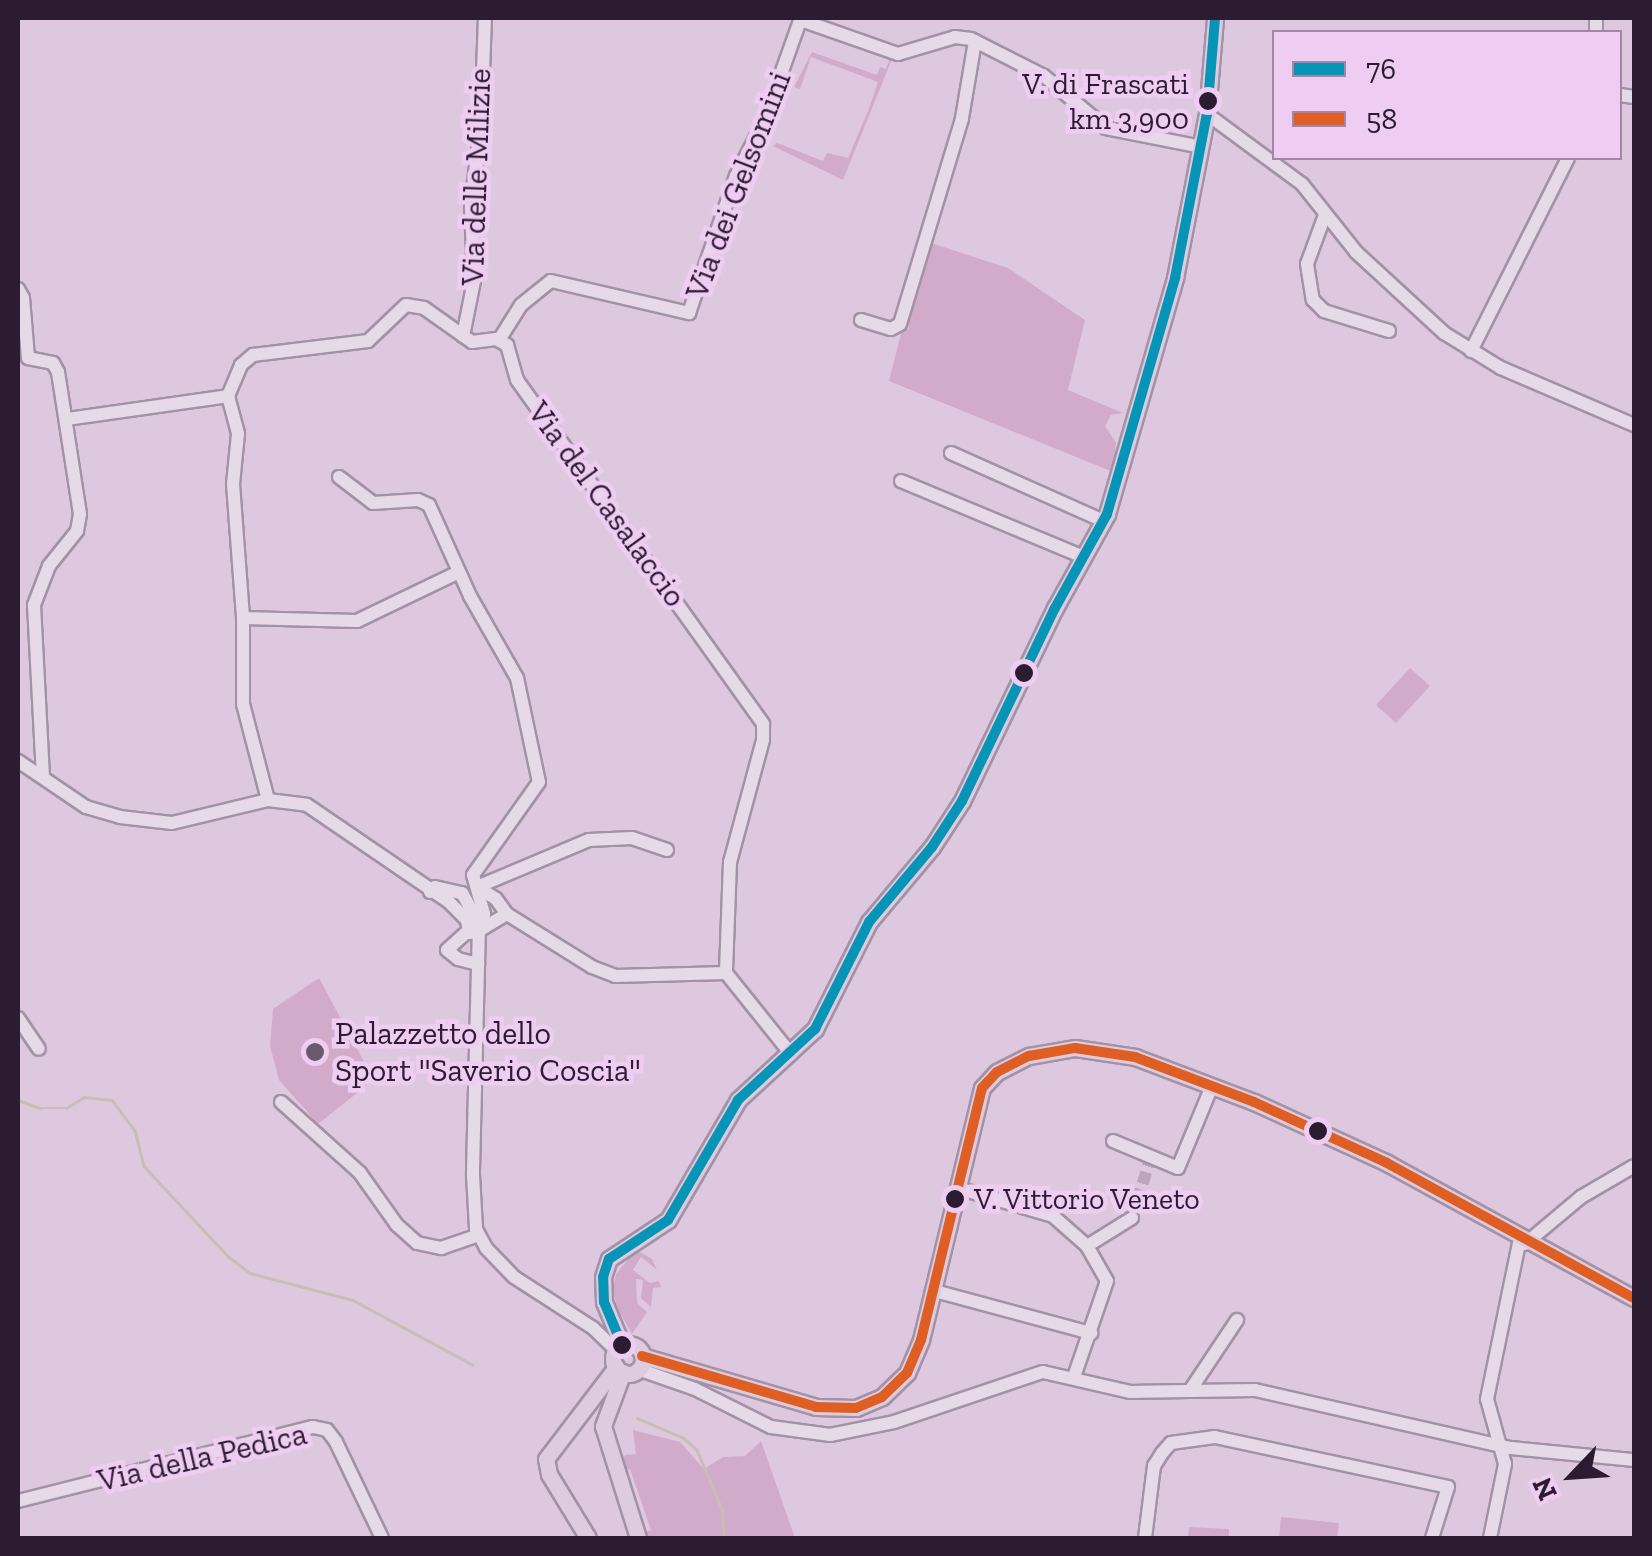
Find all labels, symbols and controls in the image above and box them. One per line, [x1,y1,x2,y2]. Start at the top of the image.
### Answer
legend [1272,30,1622,160]
text: 76 [1366,51,1396,87]
street label: Via dei Gelsomini [677,66,799,304]
place label: V. di Frascati km 3,900 [1022,66,1189,136]
street label: Via delle Milizie [453,68,499,286]
marker: V. di Frascati km 3,900 [1198,91,1218,111]
text: 58 [1366,101,1398,137]
street label: Via del Casalaccio [520,394,694,614]
unlabelled marker [1014,663,1034,683]
place label: Palazzetto dello Sport "Saverio Coscia" [335,1015,641,1090]
marker: Palazzetto dello Sport "Saverio Coscia" [304,1041,326,1063]
unlabelled marker [1308,1121,1328,1141]
place label: V. Vittorio Veneto [974,1181,1202,1217]
marker: V. Vittorio Veneto [945,1189,965,1209]
unlabelled marker [612,1335,632,1355]
street label: Via della Pedica [94,1414,310,1500]
north arrow [1522,1426,1622,1526]
text: N [1525,1472,1564,1506]

